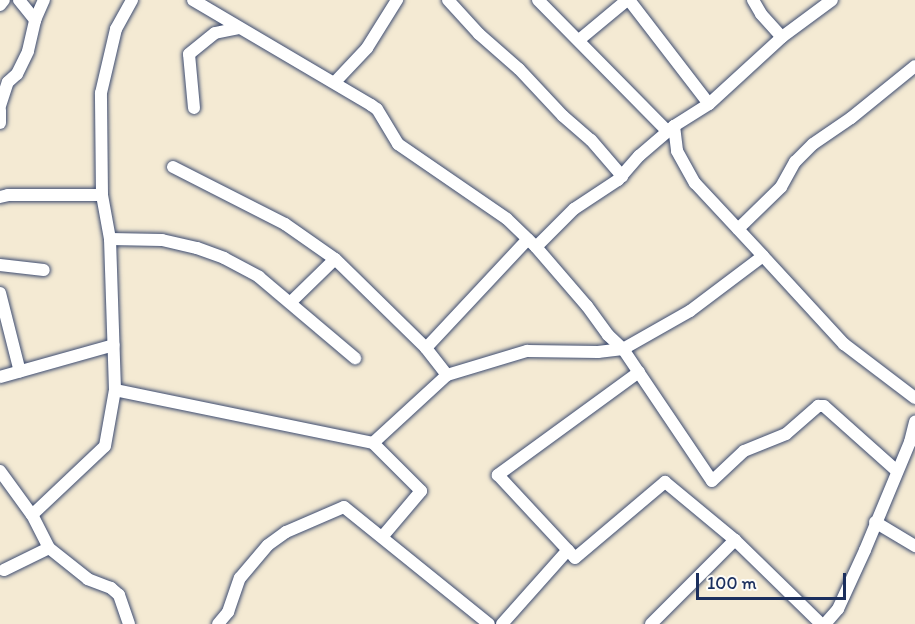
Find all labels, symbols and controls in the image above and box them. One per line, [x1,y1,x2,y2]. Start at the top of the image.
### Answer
scale bar [699,561,849,599]
text: 100 m [707,572,757,594]

